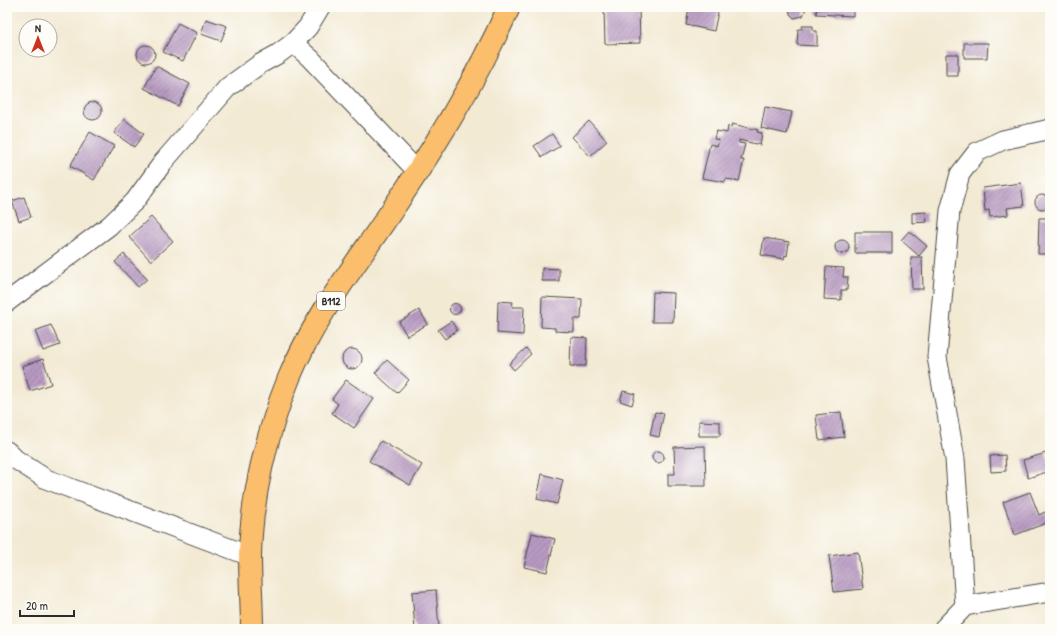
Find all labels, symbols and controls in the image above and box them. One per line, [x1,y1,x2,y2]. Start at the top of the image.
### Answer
north arrow [18,18,58,58]
text: N [35,21,41,35]
road number: B112 [317,292,345,310]
scale bar [20,592,74,618]
text: 20 m [26,597,48,614]

